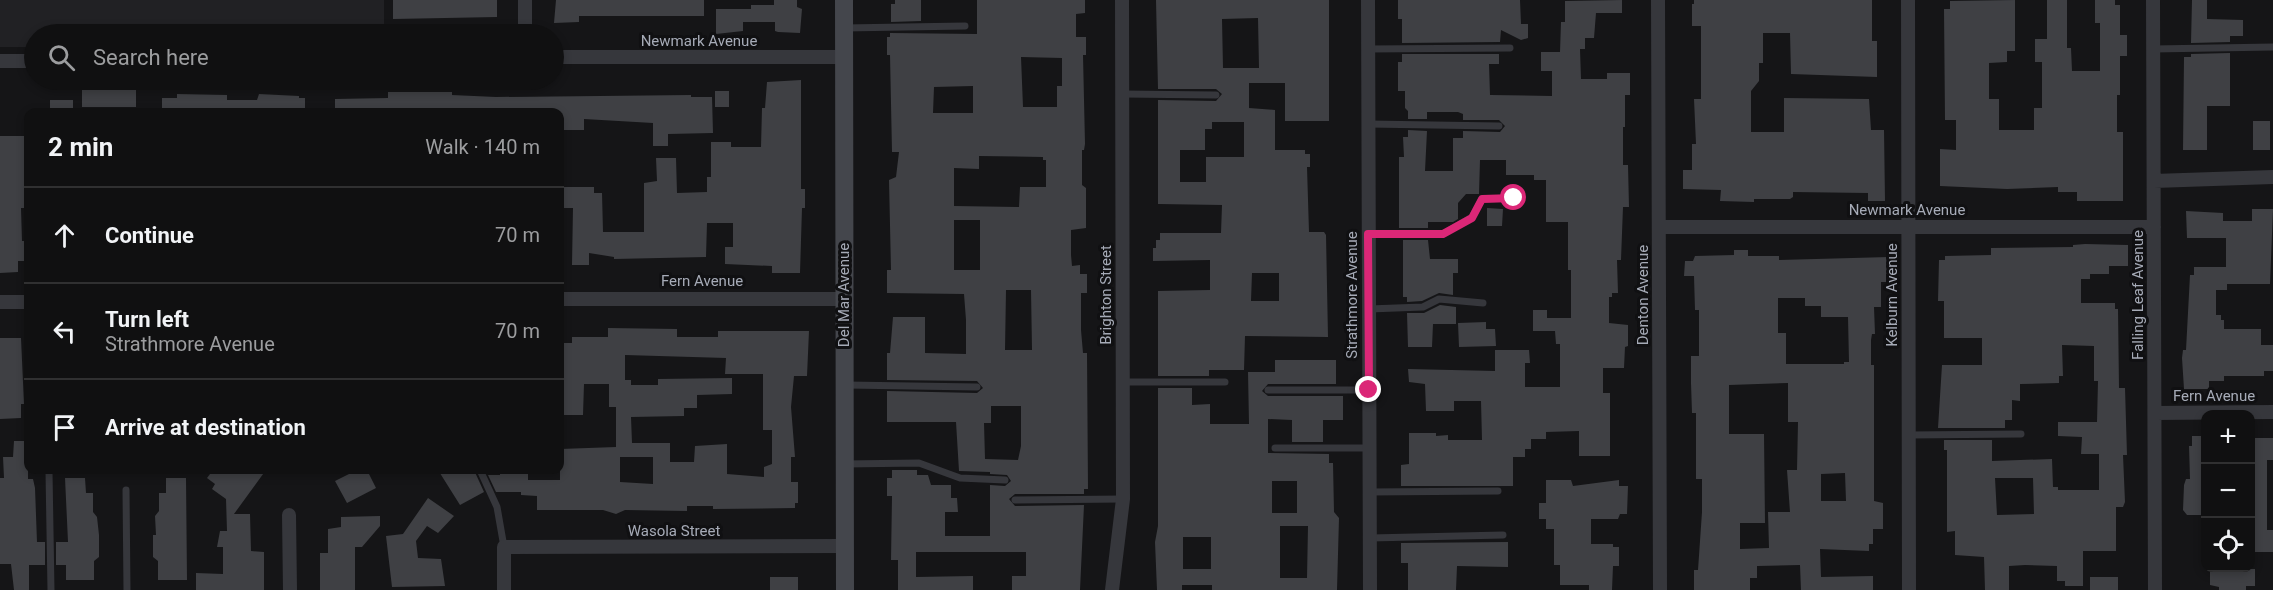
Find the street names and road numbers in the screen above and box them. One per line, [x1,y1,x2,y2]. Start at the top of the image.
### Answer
street label: Newmark Avenue [641,32,757,50]
street label: Newmark Avenue [1849,201,1965,219]
street label: Falling Leaf Avenue [2129,230,2147,360]
street label: Strathmore Avenue [1343,231,1361,359]
street label: Del Mar Avenue [835,243,853,347]
street label: Kelburn Avenue [1883,243,1901,347]
street label: Brighton Street [1097,245,1115,345]
street label: Denton Avenue [1634,245,1652,345]
street label: Fern Avenue [661,272,743,290]
street label: Fern Avenue [2173,387,2255,405]
street label: Wasola Street [628,522,720,540]

